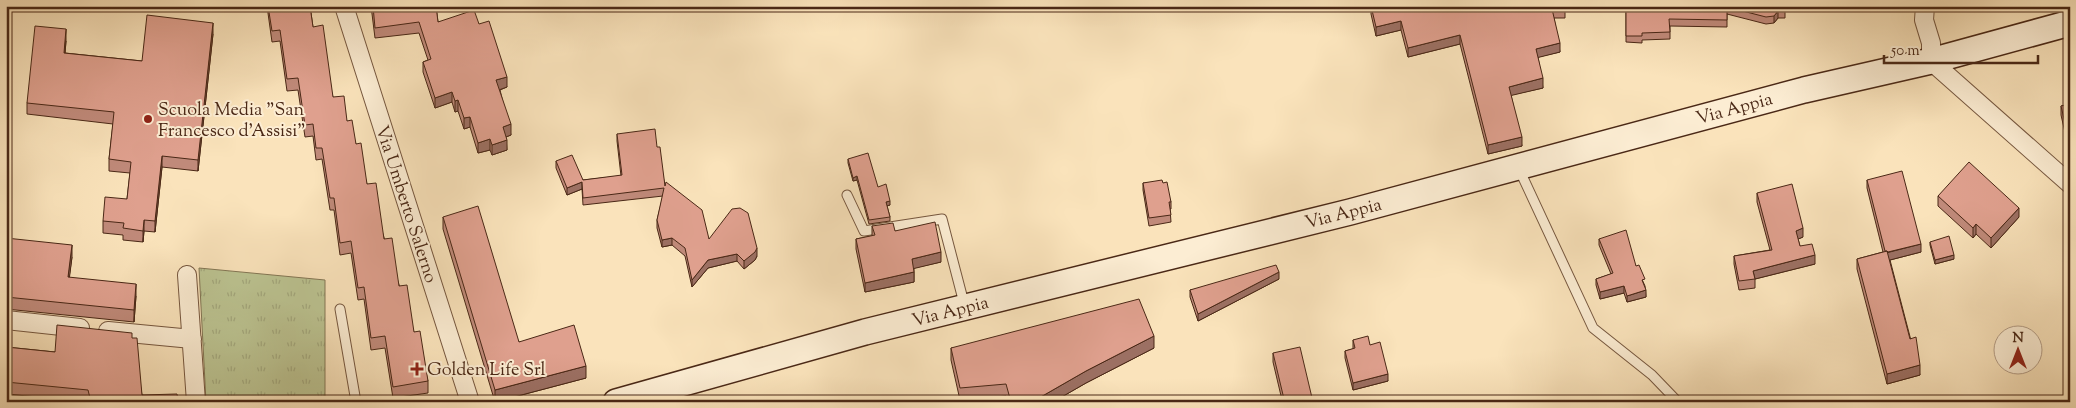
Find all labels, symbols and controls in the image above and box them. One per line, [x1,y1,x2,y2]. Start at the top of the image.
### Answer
scale bar [1884,32,2037,64]
text: 50 m [1890,41,1920,62]
street label: Via Appia [1693,87,1776,133]
place label: Scuola Media "San Francesco d'Assisi" [158,98,306,145]
marker: Scuola Media "San Francesco d'Assisi" [142,113,154,125]
street label: Via Umberto Salerno [367,123,443,287]
street label: Via Appia [1302,193,1385,237]
street label: Via Appia [909,291,992,335]
north arrow [1994,326,2044,376]
text: N [2012,329,2024,349]
place label: Golden Life Srl [427,358,546,384]
marker: Golden Life Srl [411,363,423,375]

